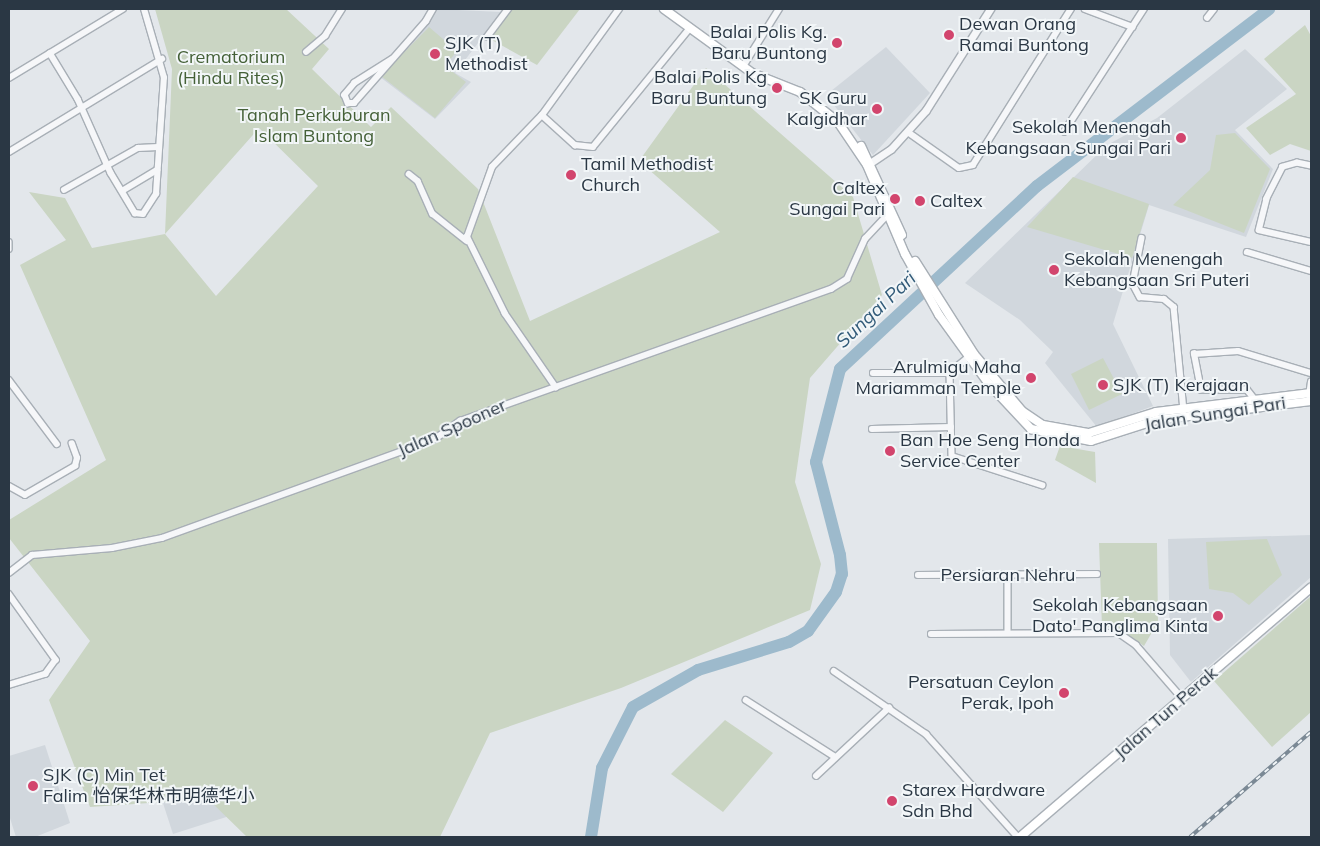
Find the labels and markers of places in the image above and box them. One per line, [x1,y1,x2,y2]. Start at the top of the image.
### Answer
place label: Dewan Orang Ramai Buntong [959,14,1089,56]
place label: Balai Polis Kg. Baru Buntong [710,22,827,64]
marker: Dewan Orang Ramai Buntong [943,29,955,41]
place label: SJK (T) Methodist [445,33,528,76]
marker: Balai Polis Kg. Baru Buntong [831,37,843,49]
marker: SJK (T) Methodist [429,48,441,60]
place label: Balai Polis Kg Baru Buntung [651,67,767,110]
marker: Balai Polis Kg Baru Buntung [771,82,783,94]
place label: SK Guru Kalgidhar [787,88,867,130]
marker: SK Guru Kalgidhar [871,103,883,115]
place label: Sekolah Menengah Kebangsaan Sungai Pari [966,117,1171,160]
marker: Sekolah Menengah Kebangsaan Sungai Pari [1175,132,1187,144]
place label: Tamil Methodist Church [581,154,713,196]
marker: Tamil Methodist Church [565,169,577,181]
place label: Caltex Sungai Pari [789,178,885,220]
place label: Caltex [930,190,983,212]
marker: Caltex Sungai Pari [889,193,901,205]
marker: Caltex [914,195,926,207]
place label: Sekolah Menengah Kebangsaan Sri Puteri [1064,249,1249,292]
marker: Sekolah Menengah Kebangsaan Sri Puteri [1048,264,1060,276]
place label: Arulmigu Maha Mariamman Temple [856,357,1021,399]
marker: Arulmigu Maha Mariamman Temple [1025,372,1037,384]
place label: SJK (T) Kerajaan [1113,374,1249,396]
marker: SJK (T) Kerajaan [1097,379,1109,391]
place label: Ban Hoe Seng Honda Service Center [900,430,1080,472]
marker: Ban Hoe Seng Honda Service Center [884,445,896,457]
place label: Sekolah Kebangsaan Dato' Panglima Kinta [1032,595,1208,638]
marker: Sekolah Kebangsaan Dato' Panglima Kinta [1212,610,1224,622]
place label: Persatuan Ceylon Perak, Ipoh [908,672,1054,714]
marker: Persatuan Ceylon Perak, Ipoh [1058,687,1070,699]
place label: SJK (C) Min Tet Falim 怡保华林市明德华小 [43,765,255,808]
marker: SJK (C) Min Tet Falim 怡保华林市明德华小 [27,780,39,792]
place label: Starex Hardware Sdn Bhd [902,780,1045,822]
marker: Starex Hardware Sdn Bhd [886,795,898,807]

